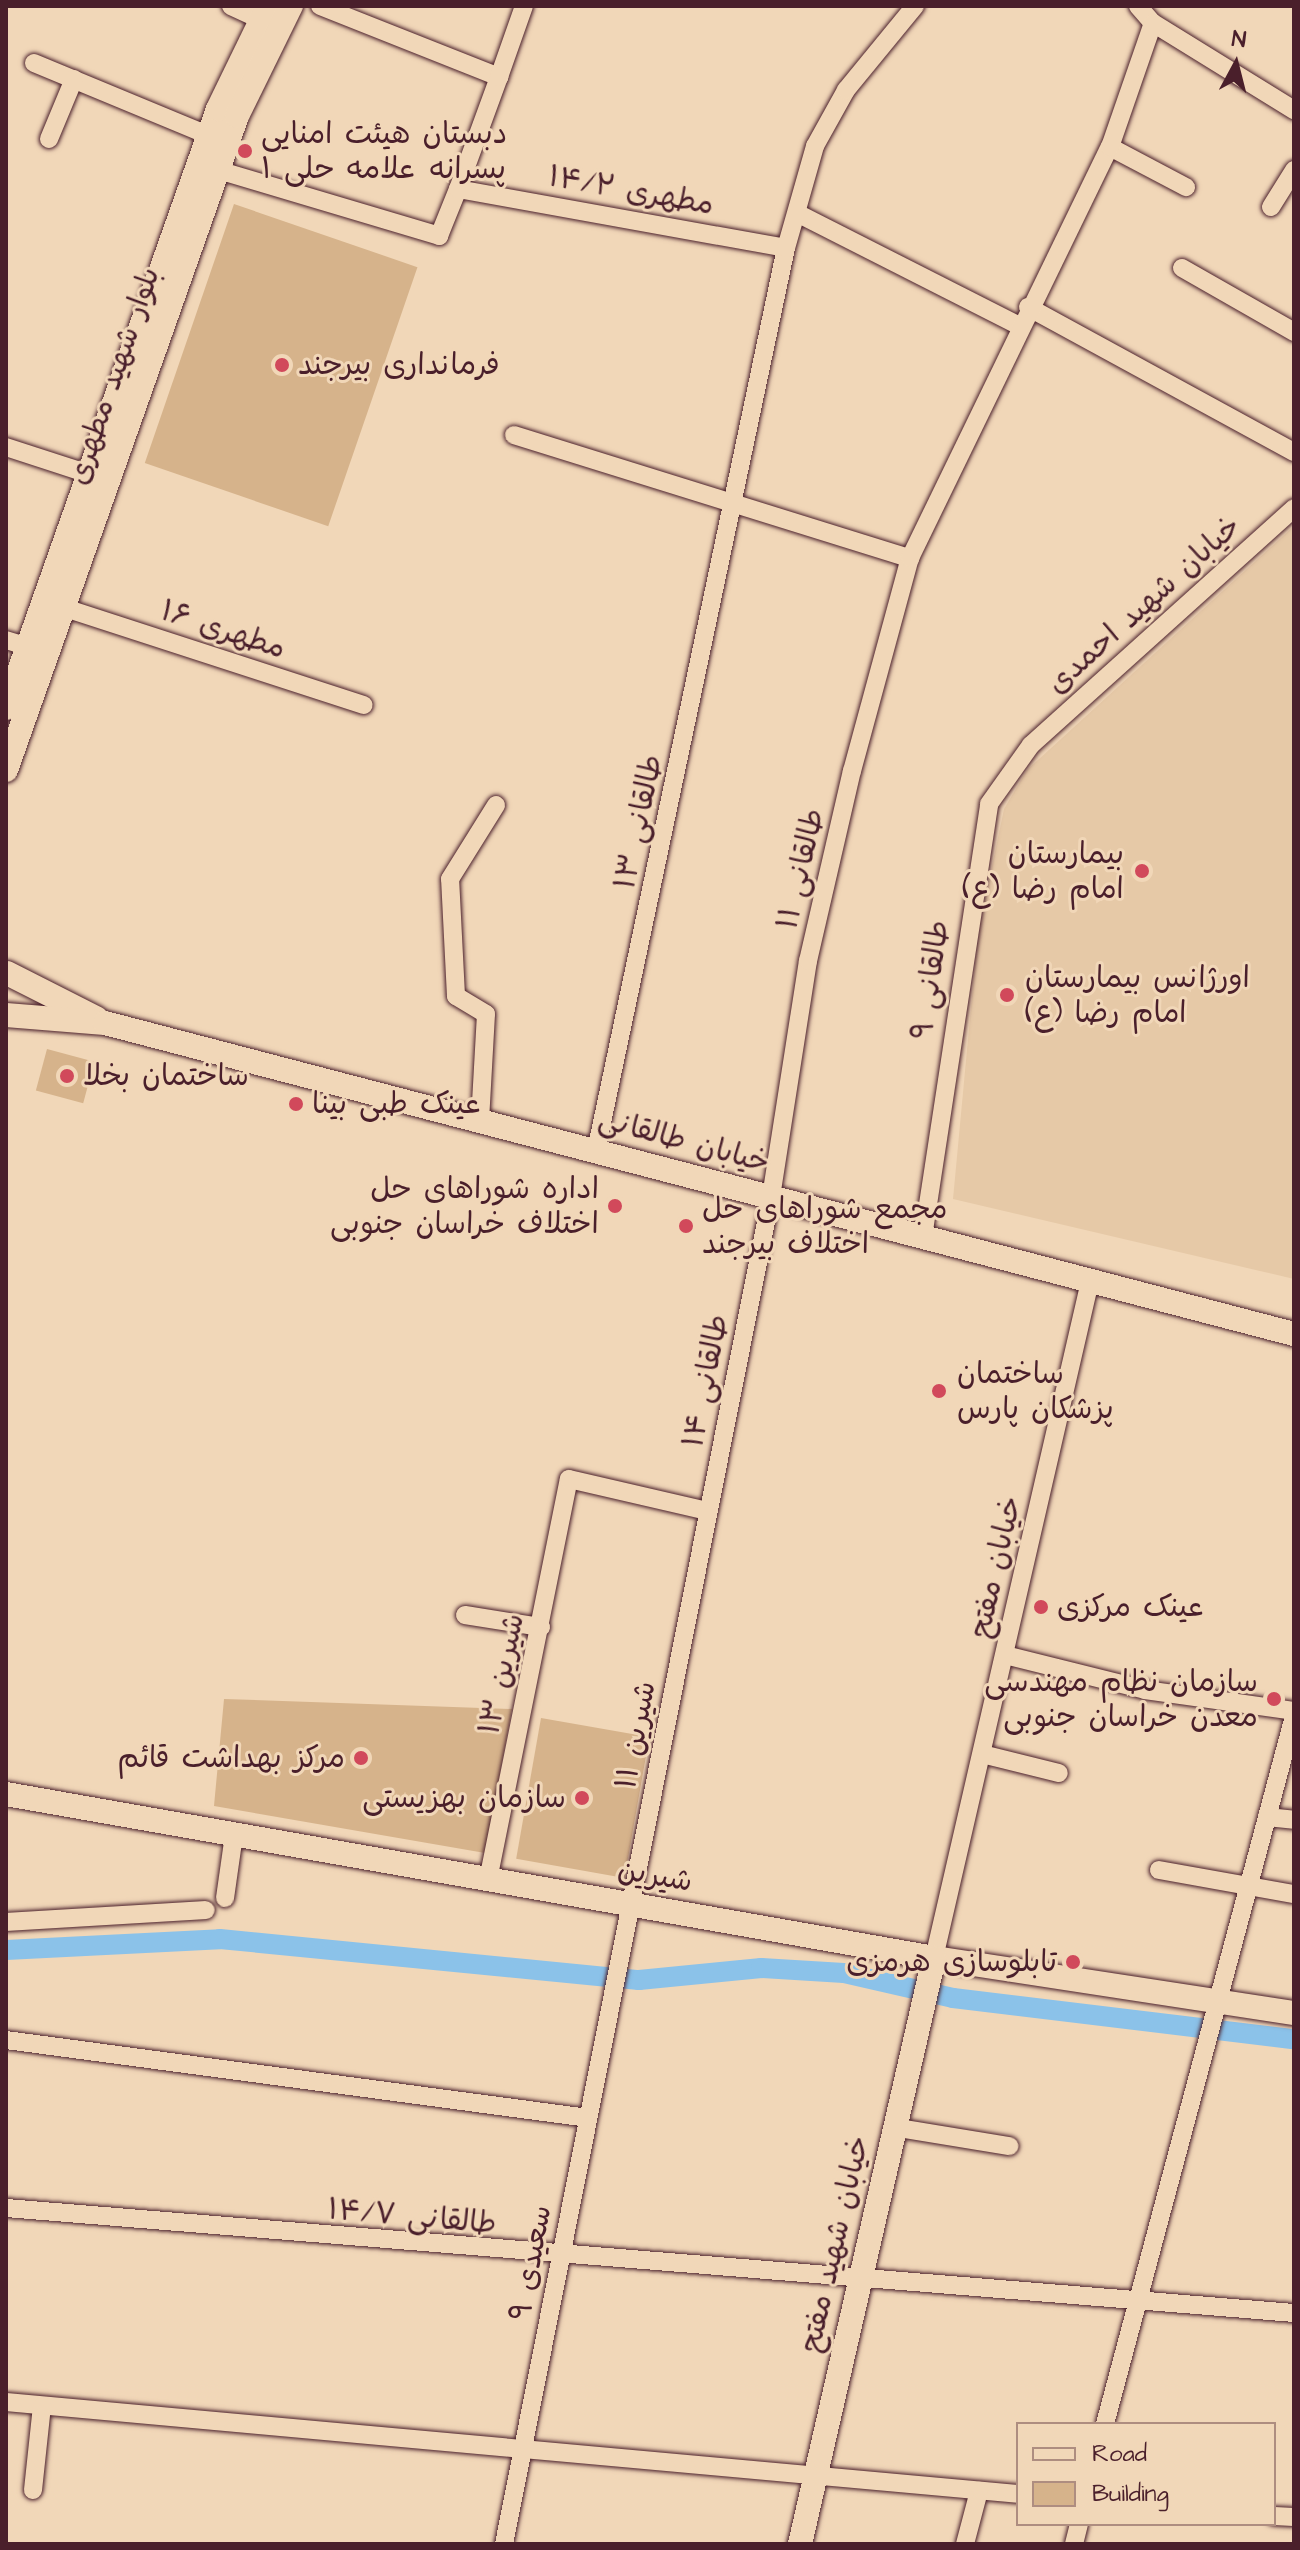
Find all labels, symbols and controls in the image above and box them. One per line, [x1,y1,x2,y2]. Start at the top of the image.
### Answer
text: N [1230,23,1248,56]
north arrow [1196,24,1276,104]
place label: دبستان هیئت امنایی پسرانه علامه حلی ۱ [261,116,507,186]
marker: دبستان هیئت امنایی پسرانه علامه حلی ۱ [236,142,254,160]
street label: مطهری ۱۴/۲ [545,159,717,223]
street label: بلوار شهید مطهری [60,263,168,489]
place label: فرمانداری بیرجند [298,347,500,383]
marker: فرمانداری بیرجند [273,356,291,374]
street label: خیابان شهید احمدی [1040,508,1248,702]
street label: مطهری ۱۶ [156,593,290,667]
street label: طالقانی ۱۳ [607,751,671,893]
street label: طالقانی ۱۱ [770,805,832,933]
place label: بیمارستان امام رضا (ع) [962,836,1124,906]
marker: بیمارستان امام رضا (ع) [1131,860,1153,882]
street label: طالقانی ۹ [905,918,957,1042]
place label: اورژانس بیمارستان امام رضا (ع) [1025,960,1250,1030]
marker: اورژانس بیمارستان امام رضا (ع) [996,984,1018,1006]
place label: ساختمان بخلا [83,1058,249,1094]
marker: ساختمان بخلا [58,1067,76,1085]
place label: عینک طبی بینا [312,1086,481,1122]
marker: عینک طبی بینا [287,1095,305,1113]
street label: خیابان طالقانی [595,1101,773,1181]
place label: اداره شوراهای حل اختلاف خراسان جنوبی [330,1171,599,1242]
place label: مجمع شوراهای حل اختلاف بیرجند [702,1191,948,1262]
marker: اداره شوراهای حل اختلاف خراسان جنوبی [606,1197,624,1215]
marker: مجمع شوراهای حل اختلاف بیرجند [677,1217,695,1235]
street label: طالقانی ۱۴ [675,1312,737,1450]
place label: ساختمان پزشکان پارس [957,1356,1114,1426]
marker: ساختمان پزشکان پارس [928,1380,950,1402]
street label: خیابان مفتح [962,1493,1030,1641]
place label: عینک مرکزی [1057,1589,1204,1625]
marker: عینک مرکزی [1032,1598,1050,1616]
street label: شیرین ۱۳ [472,1610,532,1738]
place label: سازمان نظام مهندسی معدن خراسان جنوبی [984,1664,1258,1734]
street label: شیرین ۱۱ [608,1678,664,1792]
marker: سازمان نظام مهندسی معدن خراسان جنوبی [1265,1690,1283,1708]
place label: مرکز بهداشت قائم [117,1740,345,1776]
marker: مرکز بهداشت قائم [352,1749,370,1767]
place label: سازمان بهزیستی [362,1780,566,1816]
marker: سازمان بهزیستی [573,1789,591,1807]
street label: شیرین [615,1852,695,1900]
place label: تابلوسازی هرمزی [846,1944,1057,1980]
marker: تابلوسازی هرمزی [1064,1953,1082,1971]
street label: خیابان شهید مفتح [793,2132,877,2356]
street label: طالقانی ۱۴/۷ [326,2192,498,2242]
street label: سعیدی ۹ [502,2202,560,2324]
legend [1016,2422,1276,2526]
text: Road [1092,2437,1147,2471]
text: Building [1092,2477,1169,2511]

